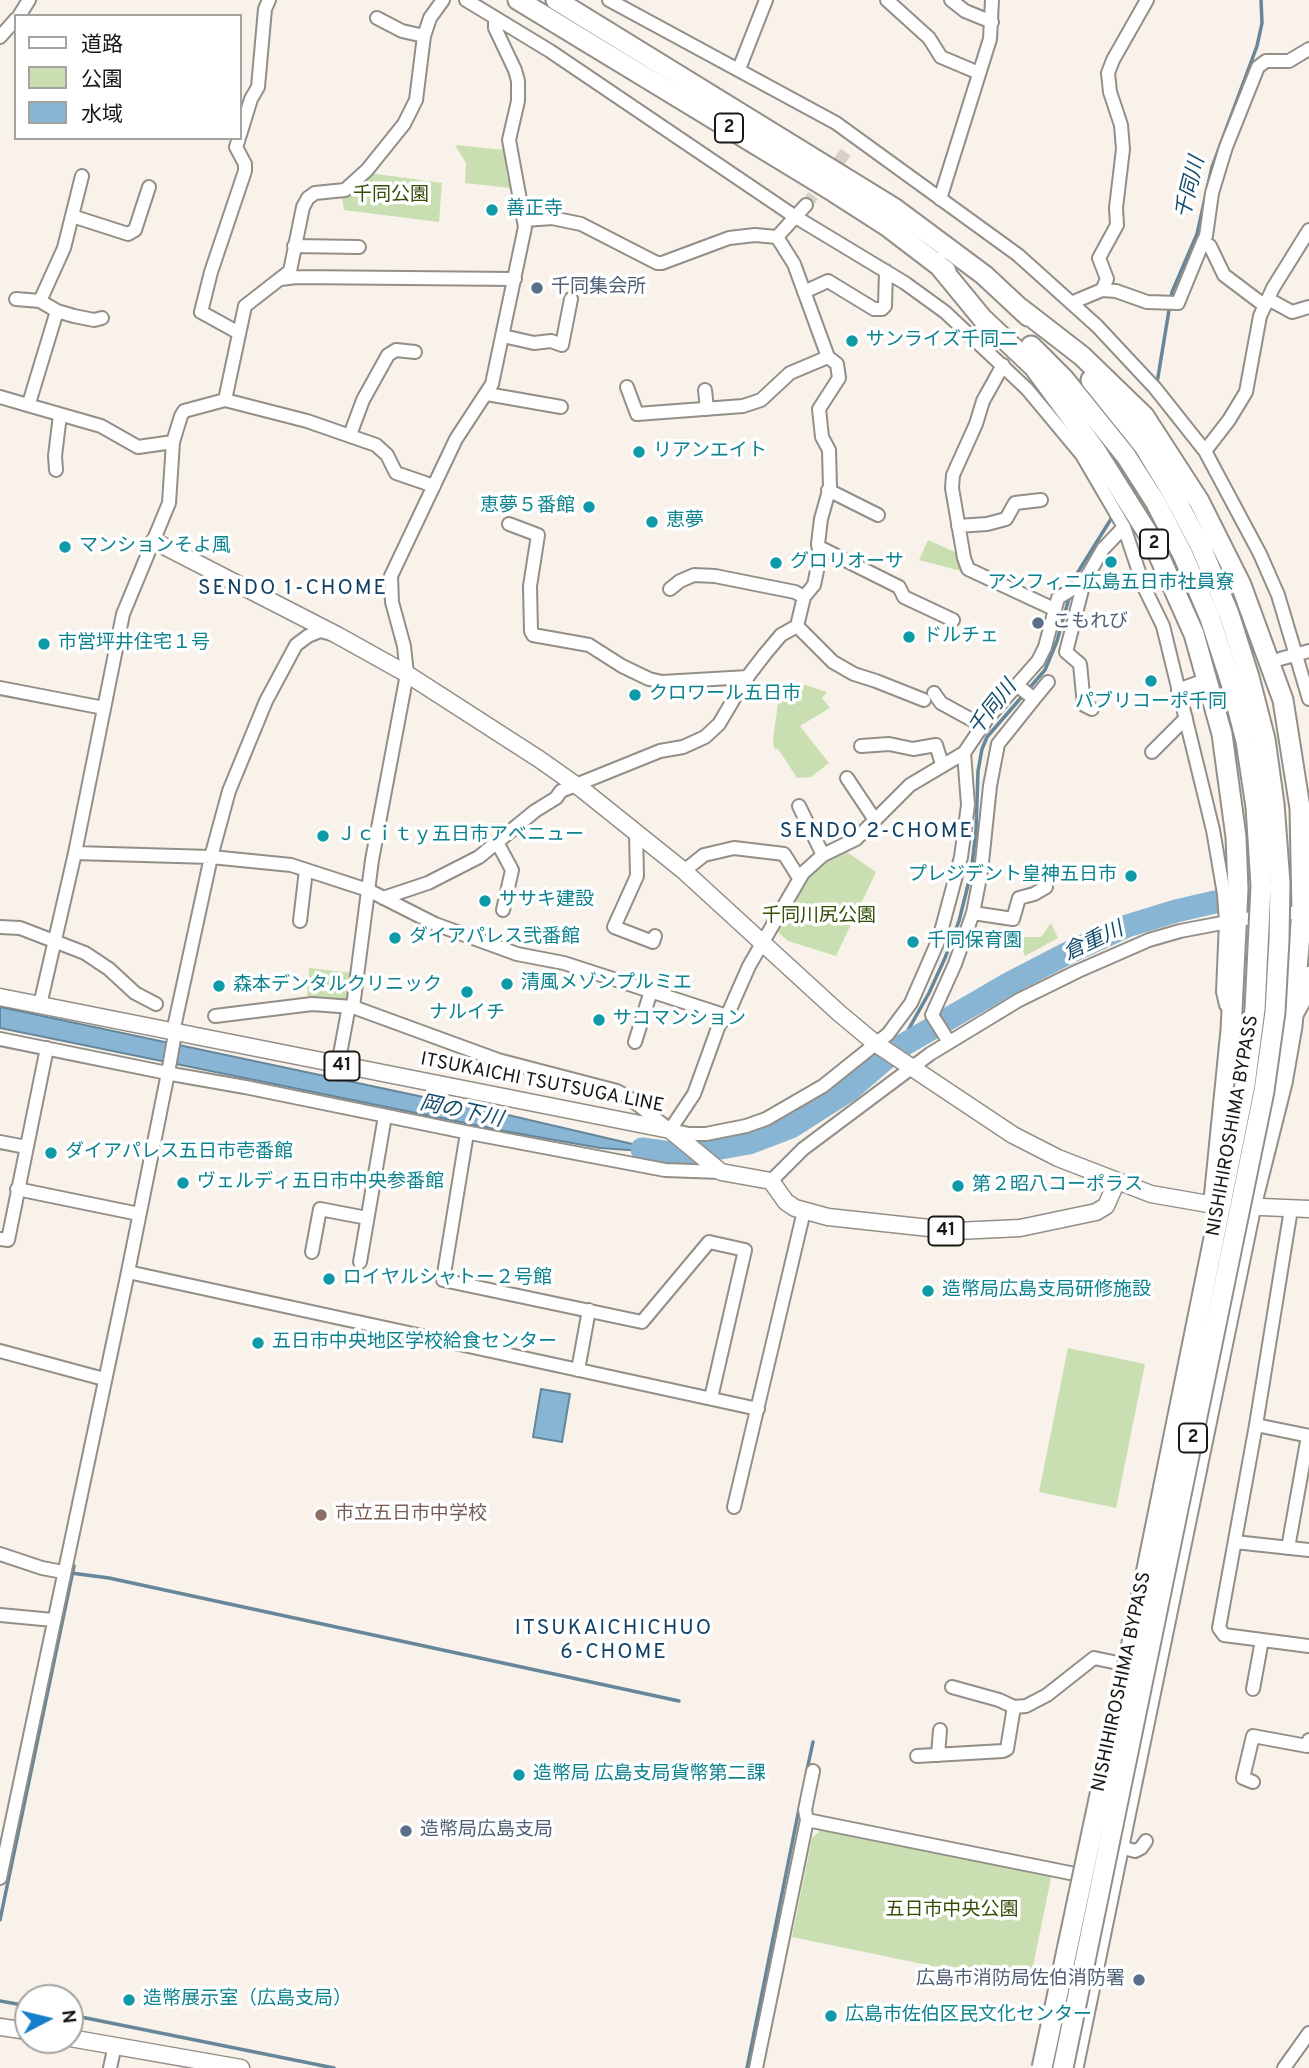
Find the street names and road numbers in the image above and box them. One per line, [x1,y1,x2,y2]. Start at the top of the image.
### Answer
road number: 2 [715,113,743,142]
road number: 2 [1140,530,1168,558]
street label: NISHIHIROSHIMA BYPASS [1203,1014,1265,1238]
street label: ITSUKAICHI TSUTSUGA LINE [418,1049,666,1119]
road number: 41 [324,1051,360,1080]
road number: 41 [928,1216,964,1246]
road number: 2 [1179,1423,1207,1452]
street label: NISHIHIROSHIMA BYPASS [1089,1570,1157,1794]

